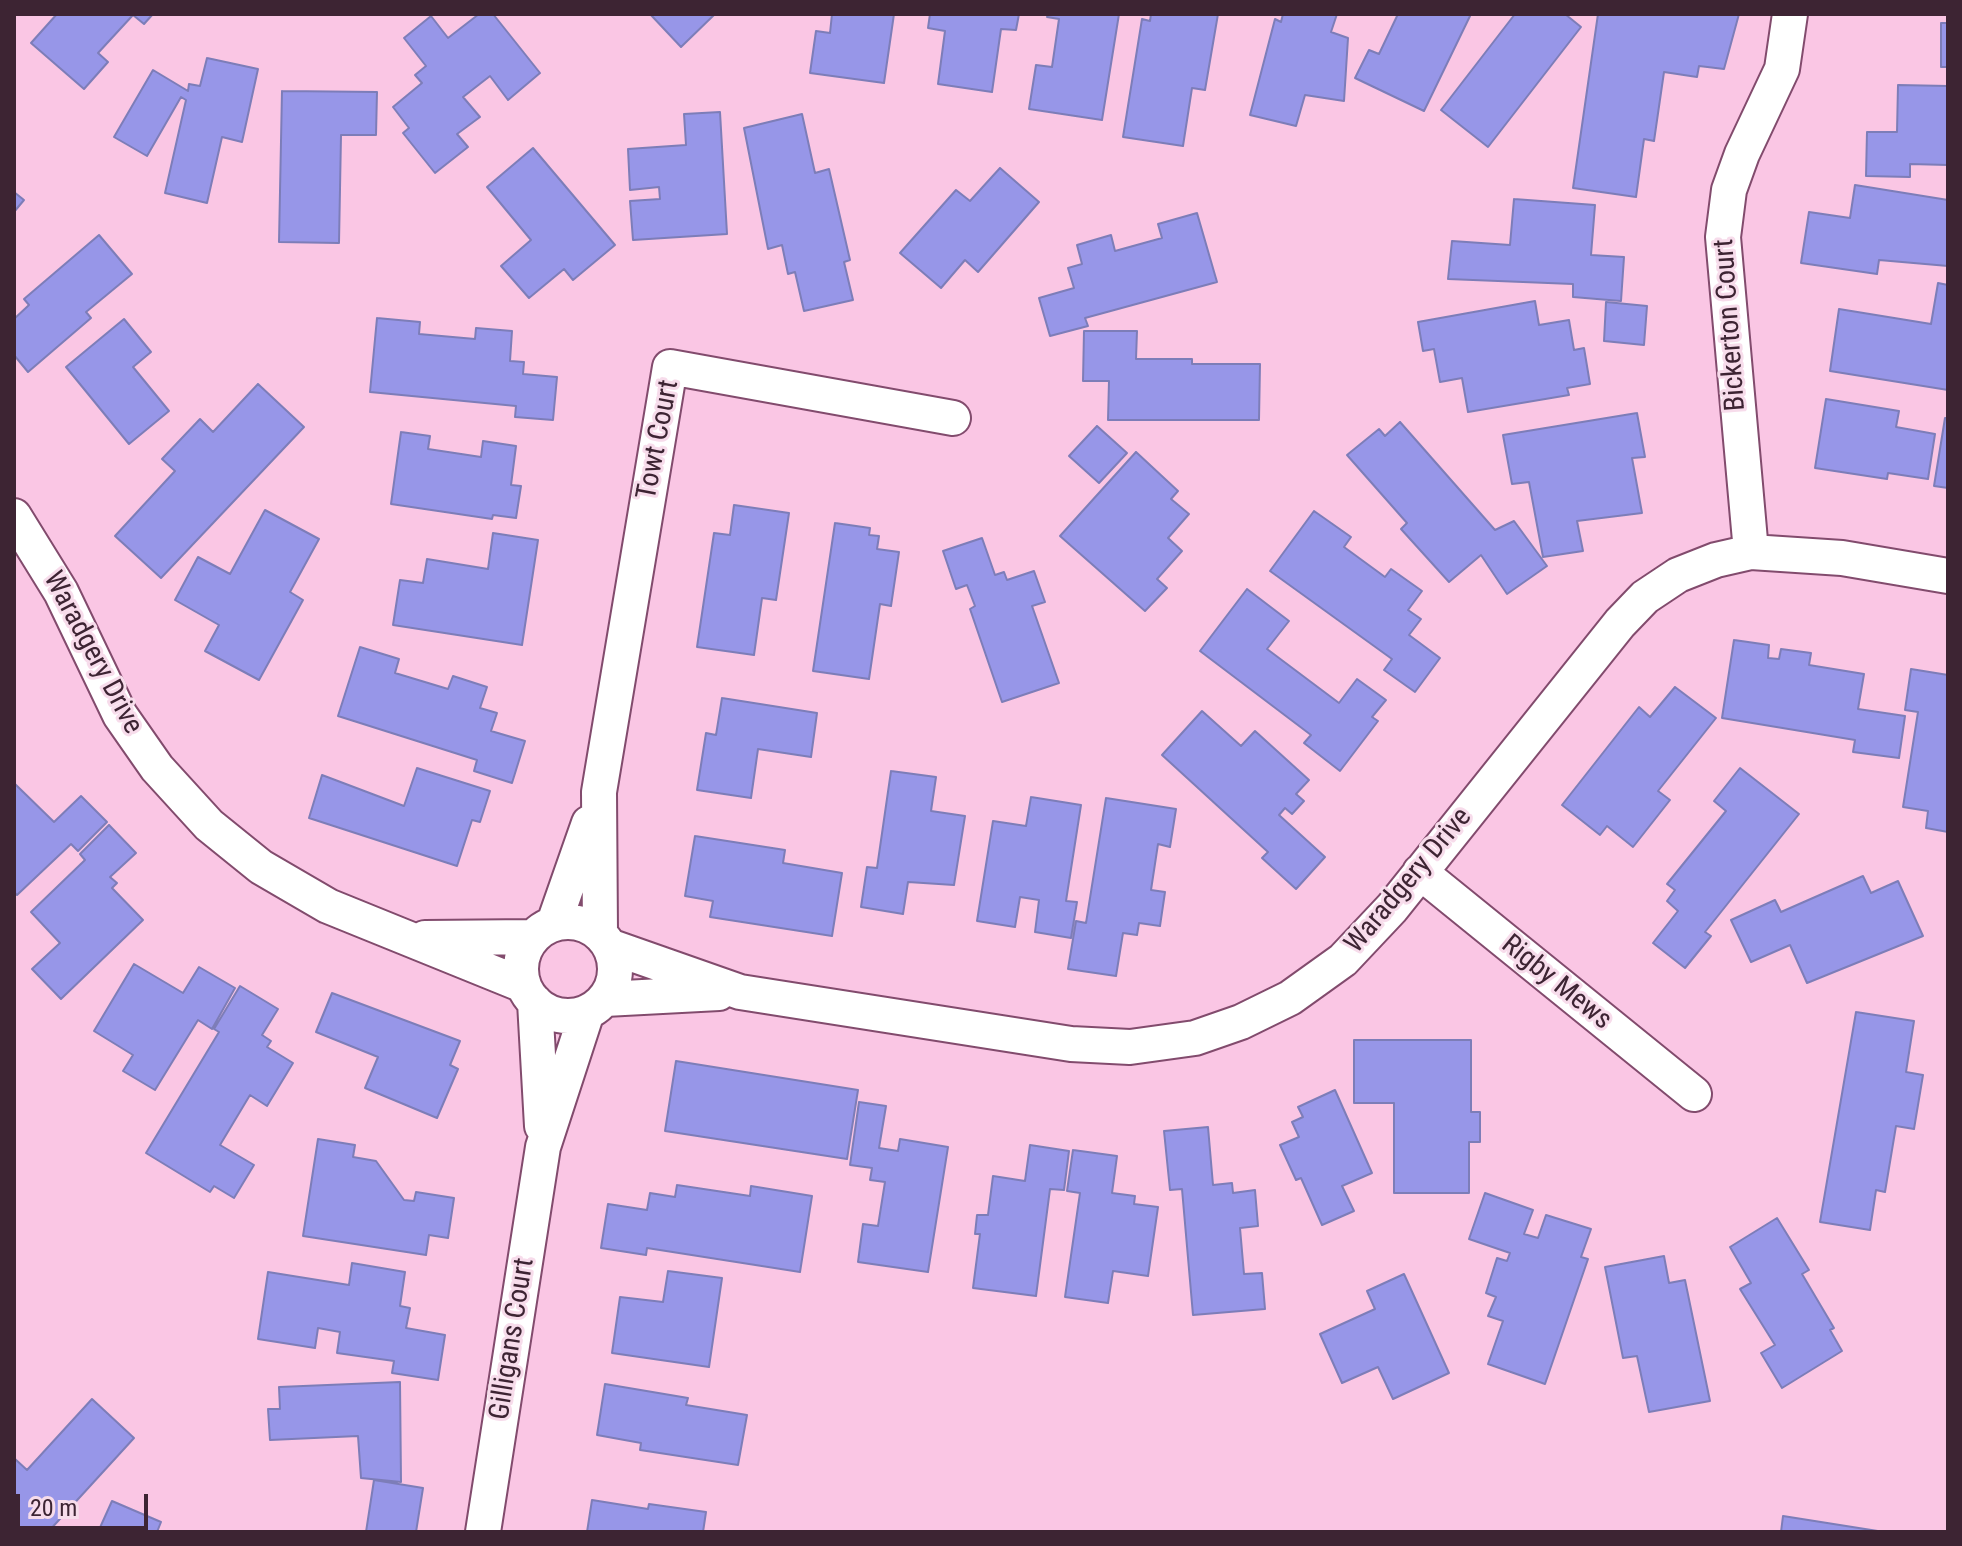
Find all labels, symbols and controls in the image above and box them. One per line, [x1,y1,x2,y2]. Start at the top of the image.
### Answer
street label: Bickerton Court [1708,238,1754,412]
street label: Towt Court [631,377,687,503]
street label: Waradgery Drive [35,566,149,740]
street label: Waradgery Drive [1339,802,1479,960]
street label: Rigby Mews [1494,928,1618,1038]
street label: Gilligans Court [484,1256,542,1422]
scale bar [20,1478,152,1528]
text: 20 m [30,1494,77,1522]

